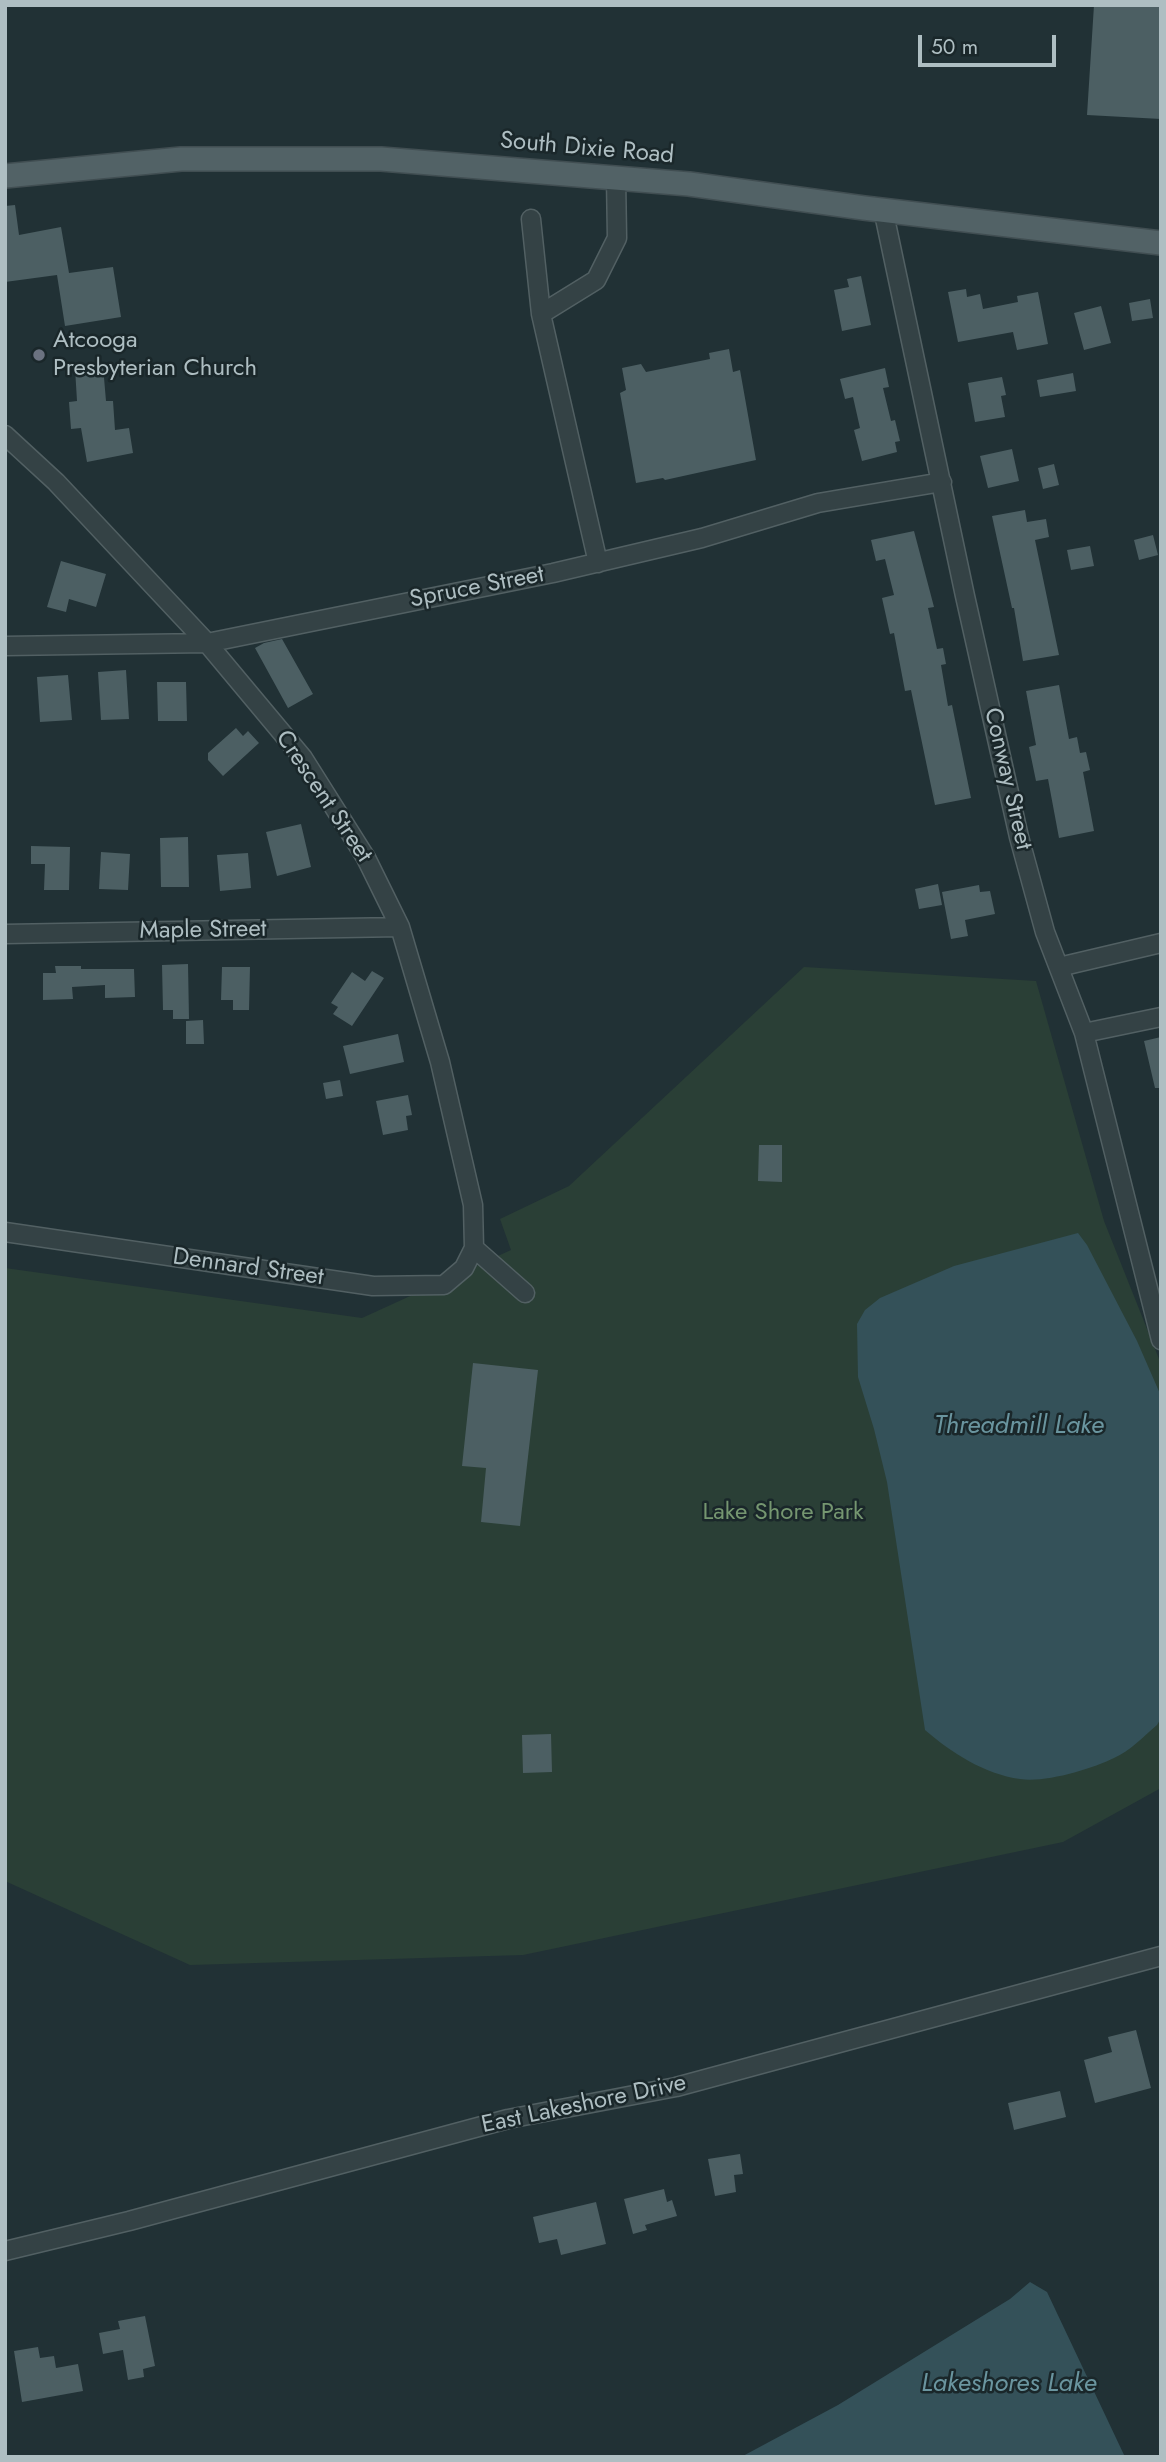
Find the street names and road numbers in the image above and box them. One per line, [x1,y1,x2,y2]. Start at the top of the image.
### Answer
street label: South Dixie Road [499,127,675,171]
street label: Spruce Street [408,561,546,615]
street label: Conway Street [977,705,1037,853]
street label: Crescent Street [268,726,378,868]
street label: Maple Street [139,915,267,947]
street label: Dennard Street [171,1243,325,1293]
street label: East Lakeshore Drive [479,2069,689,2141]

